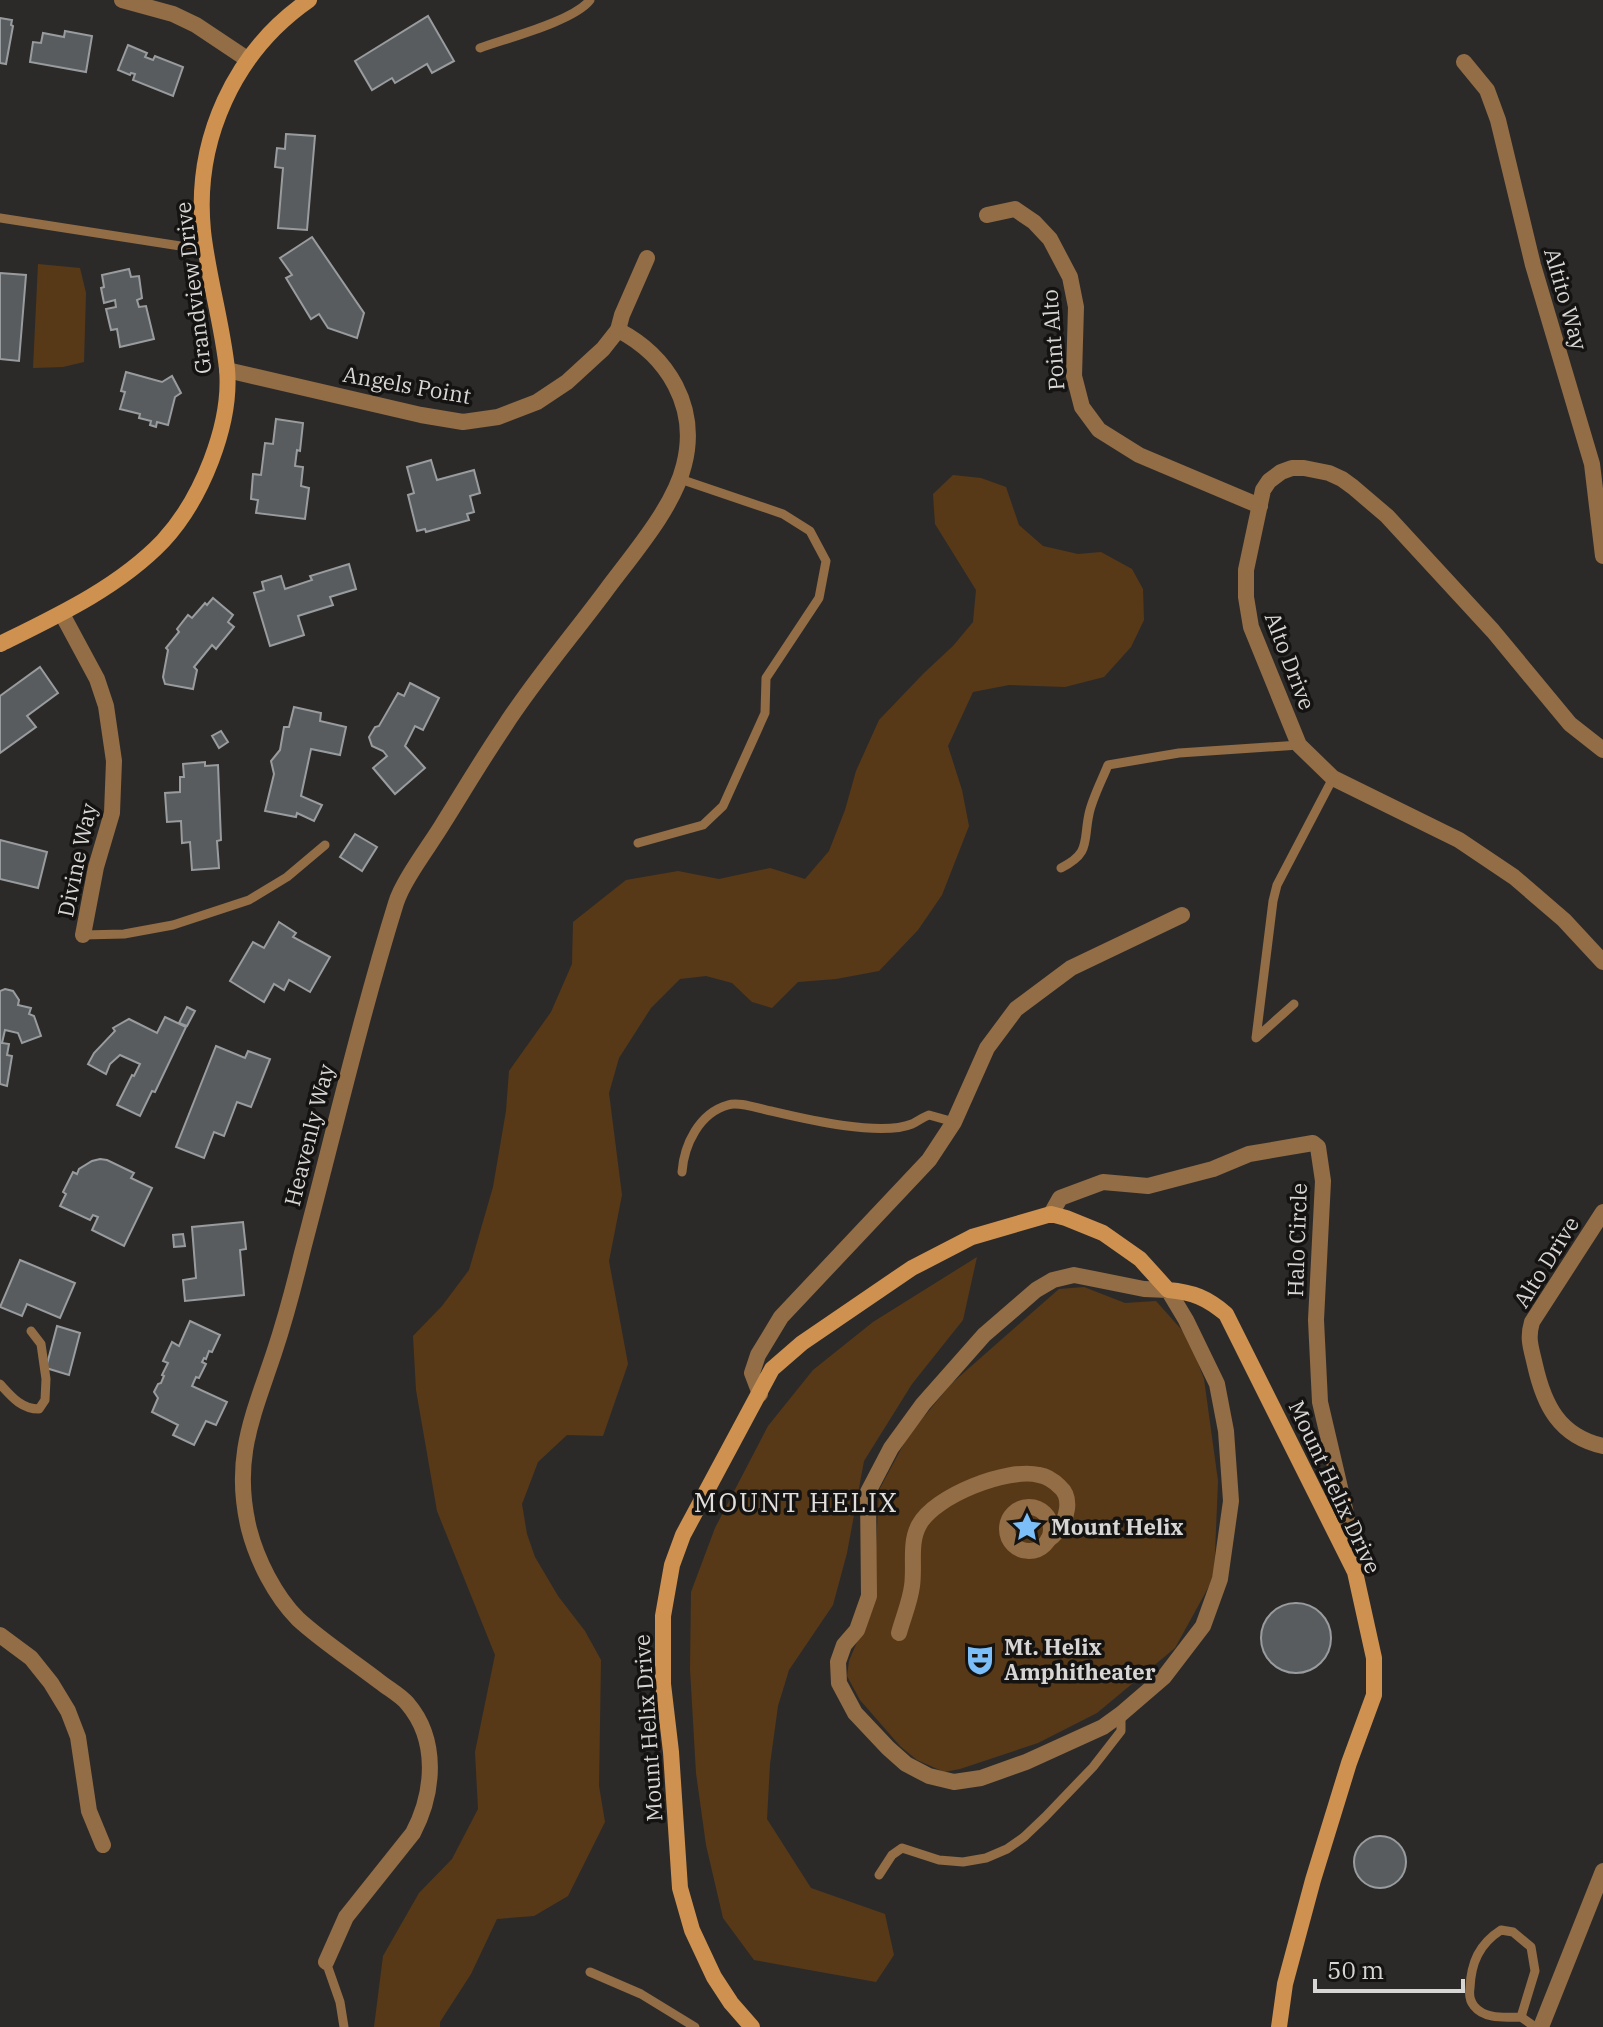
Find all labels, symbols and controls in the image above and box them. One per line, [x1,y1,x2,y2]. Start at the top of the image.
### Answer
street label: Grandview Drive [168,200,217,376]
street label: Altito Way [1538,244,1595,354]
street label: Point Alto [1035,289,1070,392]
street label: Angels Point [341,359,474,410]
street label: Alto Drive [1259,608,1322,714]
street label: Divine Way [50,800,103,919]
street label: Heavenly Way [277,1061,340,1209]
street label: Halo Circle [1280,1182,1313,1298]
street label: Alto Drive [1506,1211,1585,1313]
street label: Mount Helix Drive [1283,1396,1388,1578]
district label: MOUNT HELIX [694,1485,898,1519]
place icon: Mount Helix [1010,1510,1044,1544]
place label: Mount Helix [1051,1512,1183,1541]
place label: Mt. Helix Amphitheater [1004,1632,1156,1686]
street label: Mount Helix Drive [626,1633,669,1823]
theatre icon: Mt. Helix Amphitheater [963,1643,997,1677]
scale bar [1315,1943,1463,1993]
text: 50 m [1327,1954,1384,1986]

